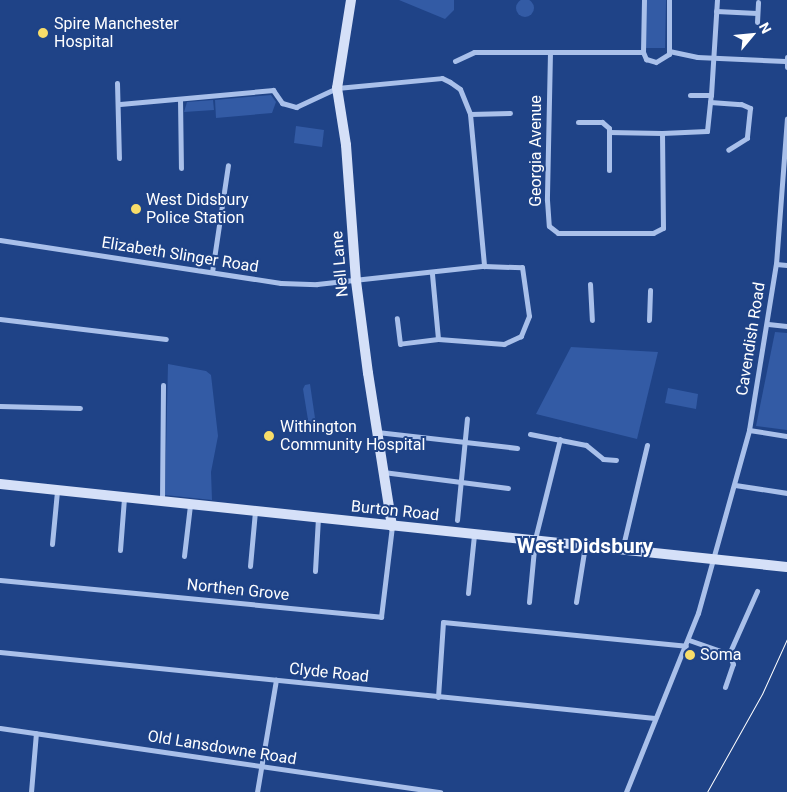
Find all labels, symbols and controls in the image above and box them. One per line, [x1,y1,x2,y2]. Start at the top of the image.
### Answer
north arrow [727,10,777,60]
place label: Spire Manchester Hospital [54,14,179,52]
text: N [756,20,775,36]
marker: Spire Manchester Hospital [36,26,50,40]
street label: Georgia Avenue [526,95,546,207]
place label: West Didsbury Police Station [146,190,249,228]
marker: West Didsbury Police Station [130,203,142,215]
street label: Nell Lane [328,230,352,298]
street label: Elizabeth Slinger Road [100,233,260,277]
street label: Cavendish Road [733,281,769,397]
place label: Withington Community Hospital [280,417,425,455]
marker: Withington Community Hospital [262,429,276,443]
street label: Burton Road [350,497,440,525]
district label: West Didsbury [517,533,653,559]
street label: Northen Grove [186,575,290,605]
place label: Soma [700,645,741,665]
marker: Soma [684,649,696,661]
street label: Clyde Road [288,659,370,687]
street label: Old Lansdowne Road [146,727,298,769]

